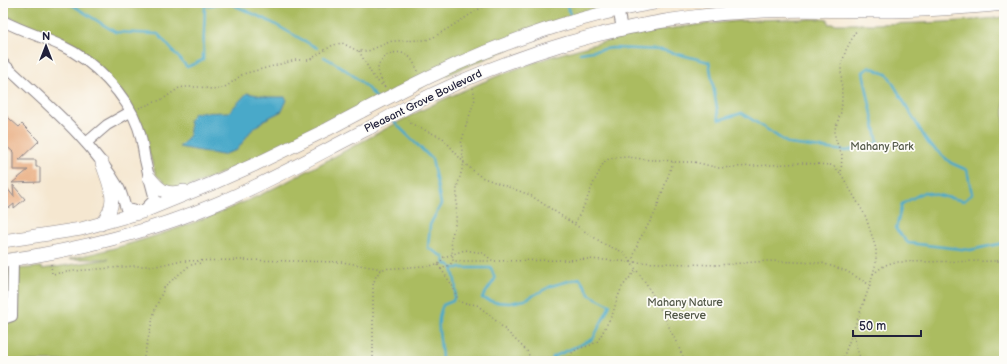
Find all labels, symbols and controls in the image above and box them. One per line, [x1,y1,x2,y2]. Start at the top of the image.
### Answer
north arrow [26,26,66,66]
text: N [42,30,50,43]
street label: Pleasant Grove Boulevard [362,67,484,135]
park label: Mahany Park [850,140,914,153]
park label: Mahany Nature Reserve [647,296,723,322]
scale bar [853,312,921,338]
text: 50 m [859,319,886,334]

